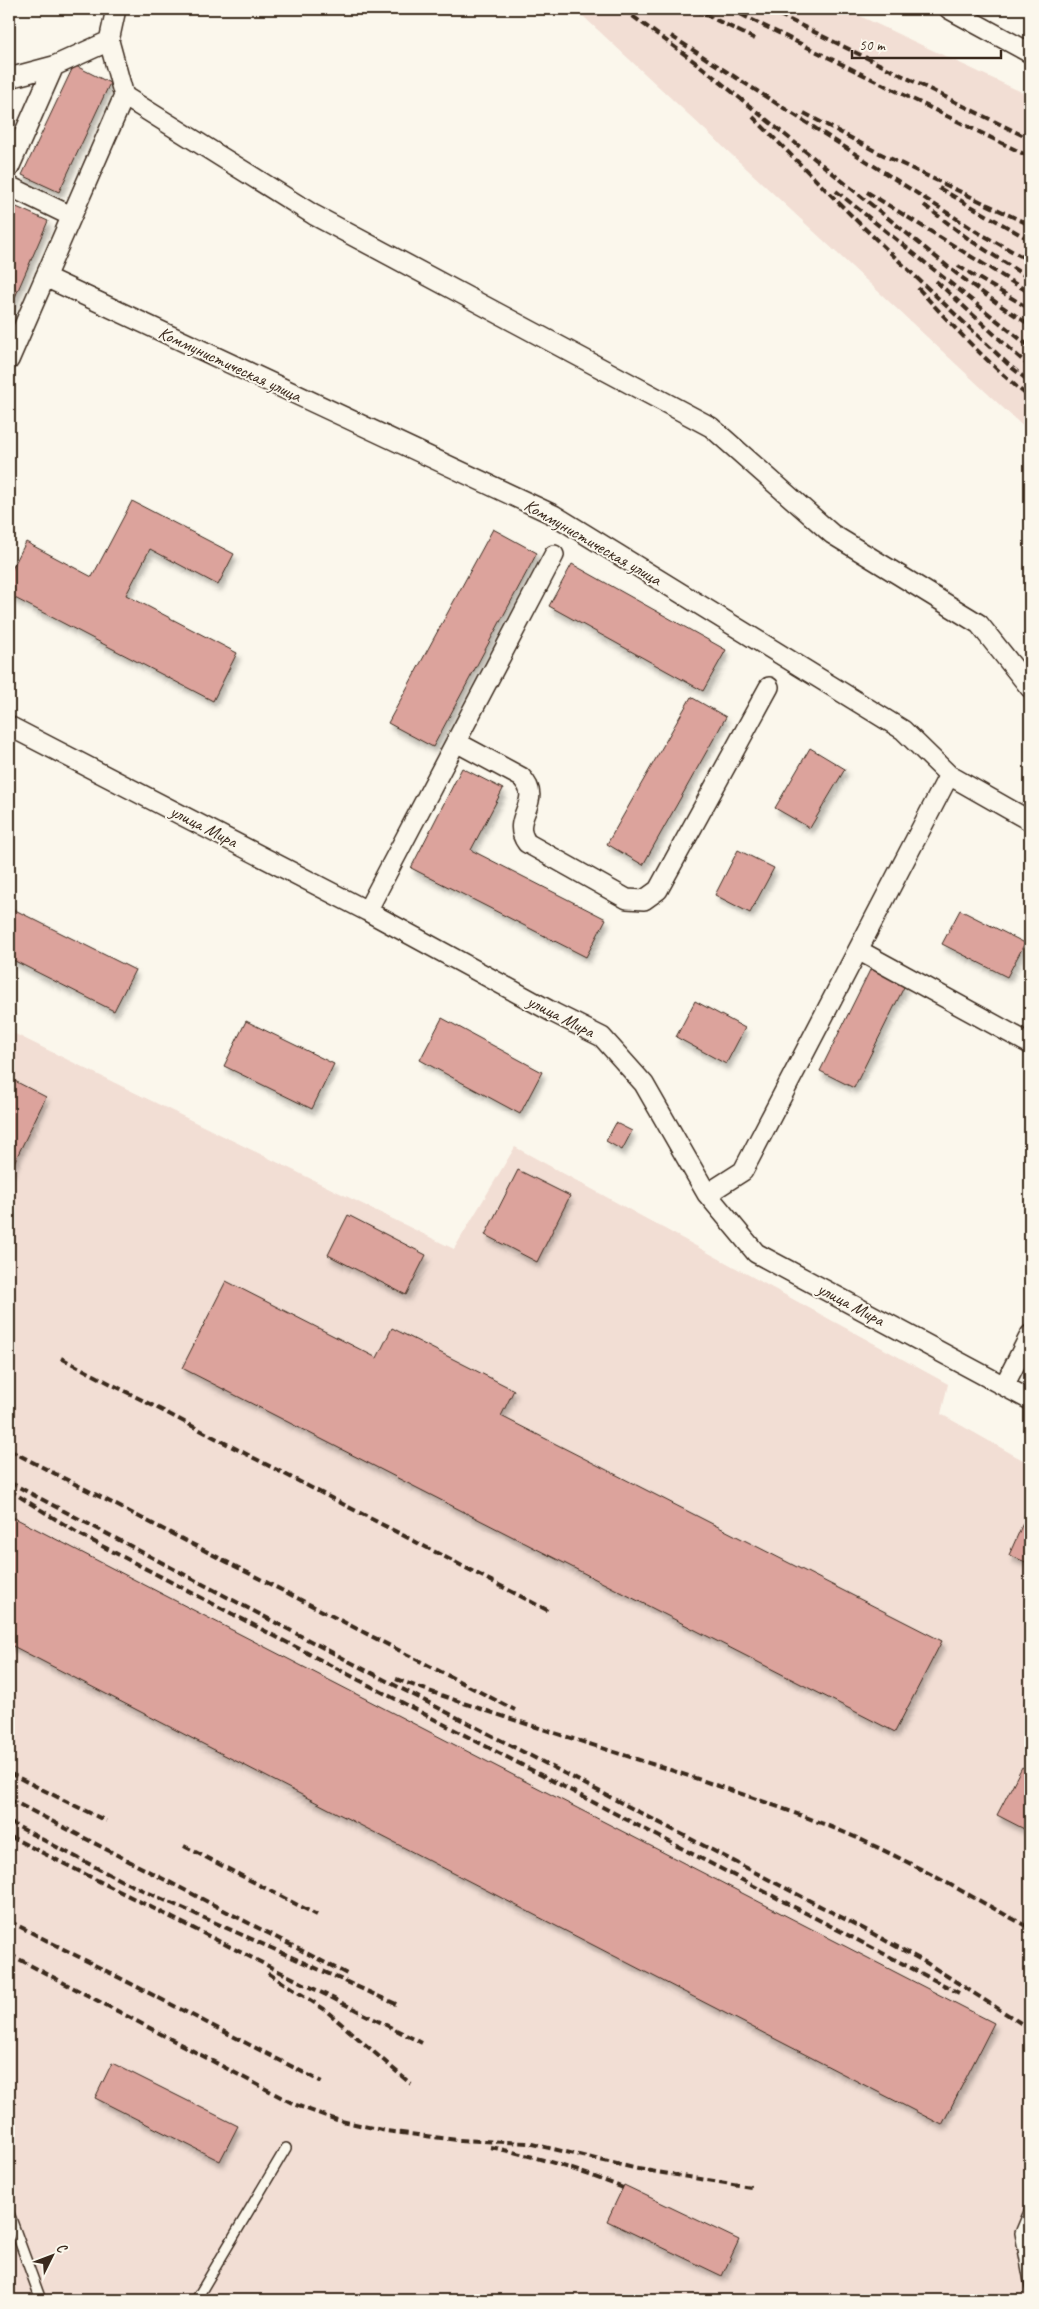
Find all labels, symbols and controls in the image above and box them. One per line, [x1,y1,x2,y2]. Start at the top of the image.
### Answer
scale bar [852,28,1000,60]
text: 50 m [859,36,886,55]
street label: Коммунистическая улица [155,321,306,407]
street label: Коммунистическая улица [520,494,667,591]
street label: улица Мира [166,799,243,853]
street label: улица Мира [523,989,600,1043]
street label: улица Мира [813,1277,890,1332]
north arrow [28,2232,78,2282]
text: С [53,2239,71,2257]

